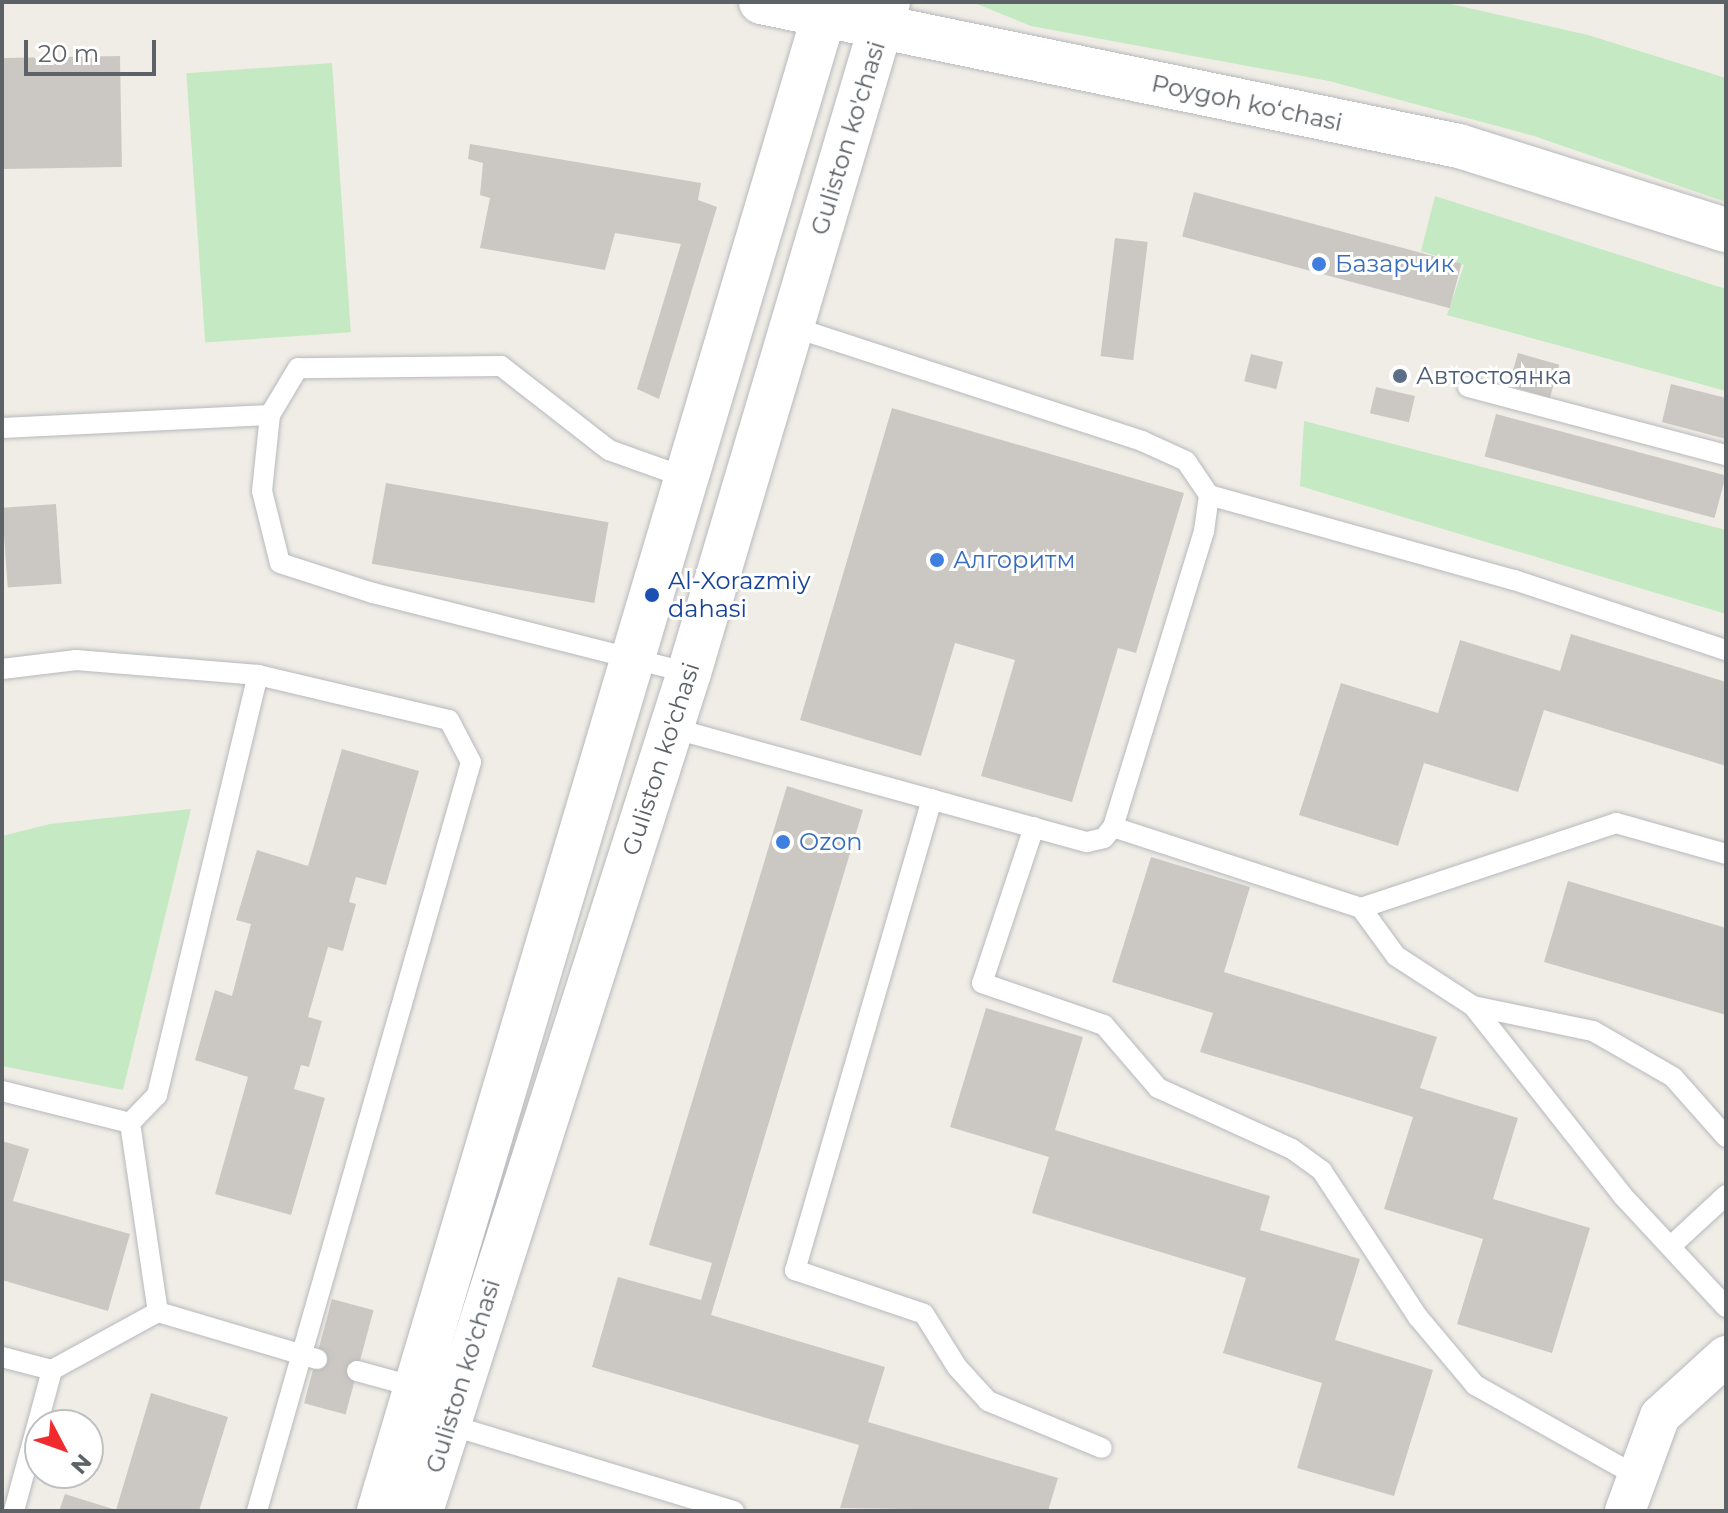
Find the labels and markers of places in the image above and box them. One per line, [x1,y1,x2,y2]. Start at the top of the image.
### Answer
place label: Базарчик [1335,250,1455,278]
marker: Базарчик [1310,255,1328,273]
place label: Автостоянка [1416,362,1572,390]
marker: Автостоянка [1391,367,1409,385]
place label: Алгоритм [953,546,1075,574]
marker: Алгоритм [928,551,946,569]
place label: Al-Xorazmiy dahasi [668,567,810,623]
marker: Al-Xorazmiy dahasi [643,586,661,604]
place label: Ozon [799,828,862,856]
marker: Ozon [774,833,792,851]

